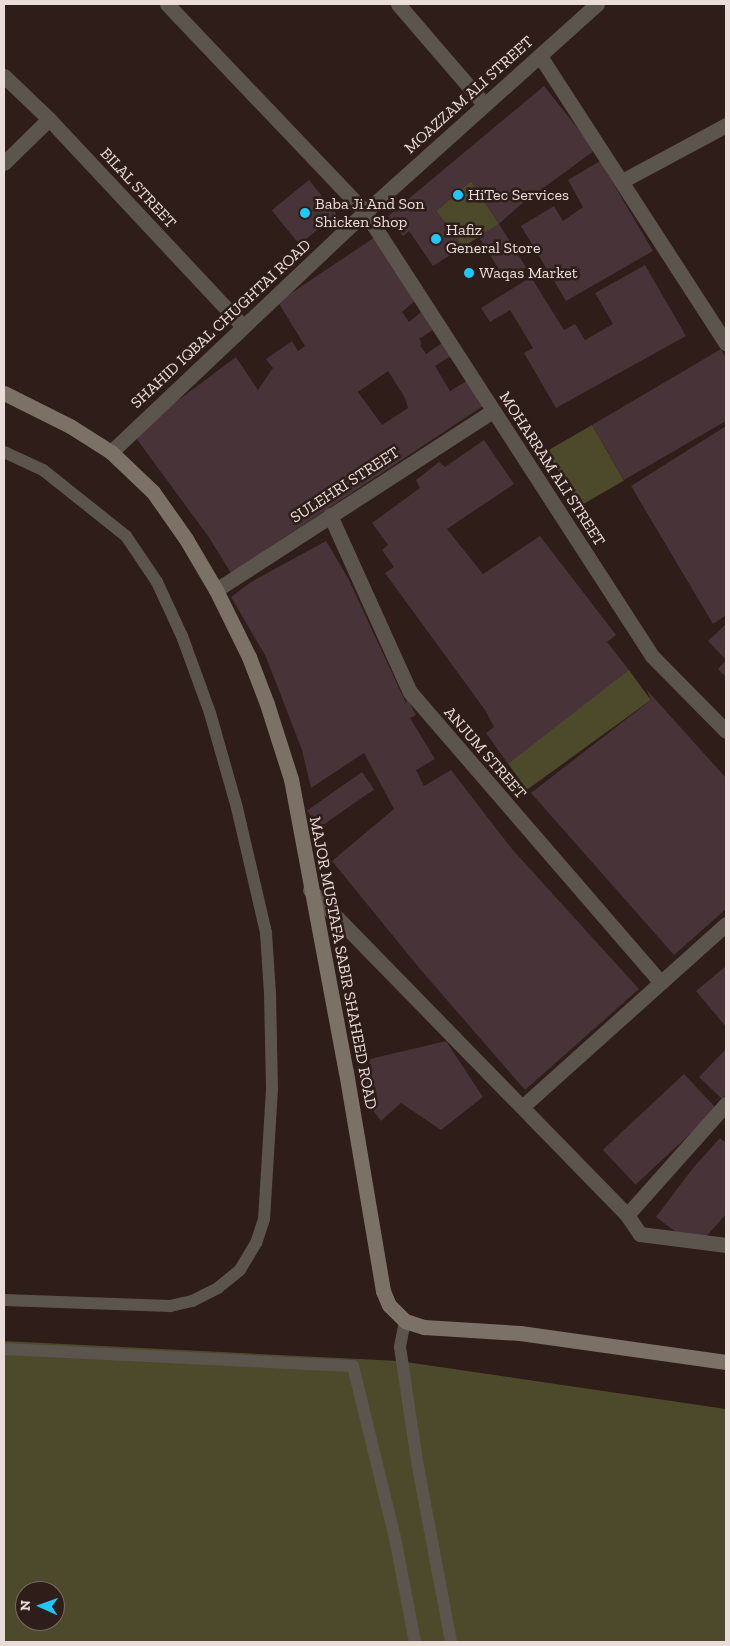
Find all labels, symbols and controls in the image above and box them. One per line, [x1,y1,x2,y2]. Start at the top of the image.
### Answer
street label: MOAZZAM ALI STREET [401,32,537,158]
street label: BILAL STREET [96,144,180,232]
place label: HiTec Services [468,185,569,205]
marker: HiTec Services [452,189,464,201]
place label: Baba Ji And Son Shicken Shop [315,194,425,232]
marker: Baba Ji And Son Shicken Shop [299,207,311,219]
place label: Hafiz General Store [446,220,541,258]
marker: Hafiz General Store [430,233,442,245]
street label: SHAHID IQBAL CHUGHTAI ROAD [127,235,315,413]
place label: Waqas Market [479,263,578,283]
marker: Waqas Market [463,267,475,279]
street label: MOHARRAM ALI STREET [495,388,609,550]
street label: SULEHRI STREET [287,443,403,527]
street label: ANJUM STREET [440,703,530,803]
street label: MAJOR MUSTAFA SABIR SHAHEED ROAD [305,815,381,1111]
north arrow [15,1581,65,1631]
text: N [17,1600,34,1611]

